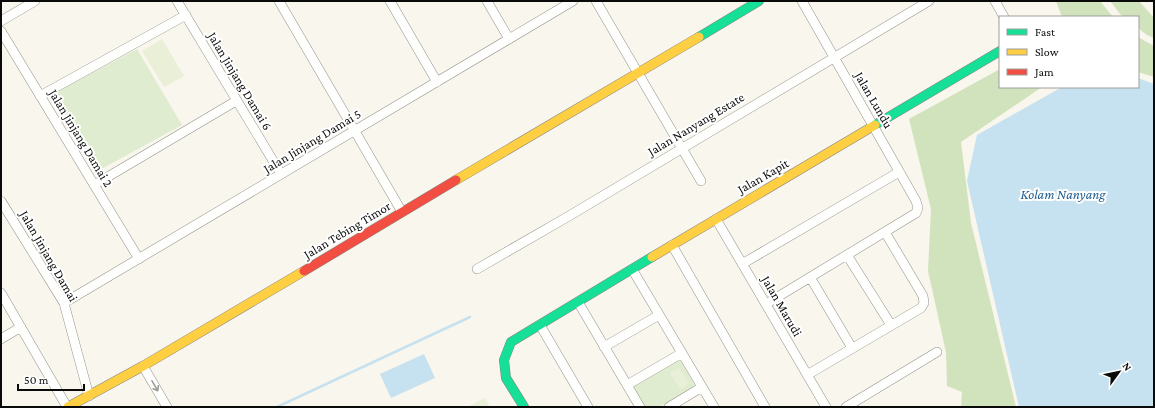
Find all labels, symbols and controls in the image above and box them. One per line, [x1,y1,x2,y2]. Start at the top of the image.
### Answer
legend [999,16,1139,88]
text: Fast [1035,25,1056,39]
street label: Jalan Jinjang Damai 6 [203,28,275,133]
text: Slow [1035,45,1059,59]
text: Jam [1034,65,1054,79]
street label: Jalan Lundu [851,68,896,131]
street label: Jalan Jinjang Damai 2 [45,86,116,190]
street label: Jalan Nanyang Estate [644,89,747,159]
street label: Jalan Jinjang Damai 5 [260,106,364,177]
street label: Jalan Kapit [734,155,792,197]
water label: Kolam Nanyang [1020,186,1106,202]
street label: Jalan Tebing Timor [300,198,393,262]
street label: Jalan Jinjang Damai [16,207,81,305]
street label: Jalan Marudi [758,272,806,339]
north arrow [1099,352,1139,392]
text: N [1120,360,1135,373]
scale bar [18,366,84,392]
text: 50 m [24,373,49,387]
one-way arrow [151,380,159,392]

